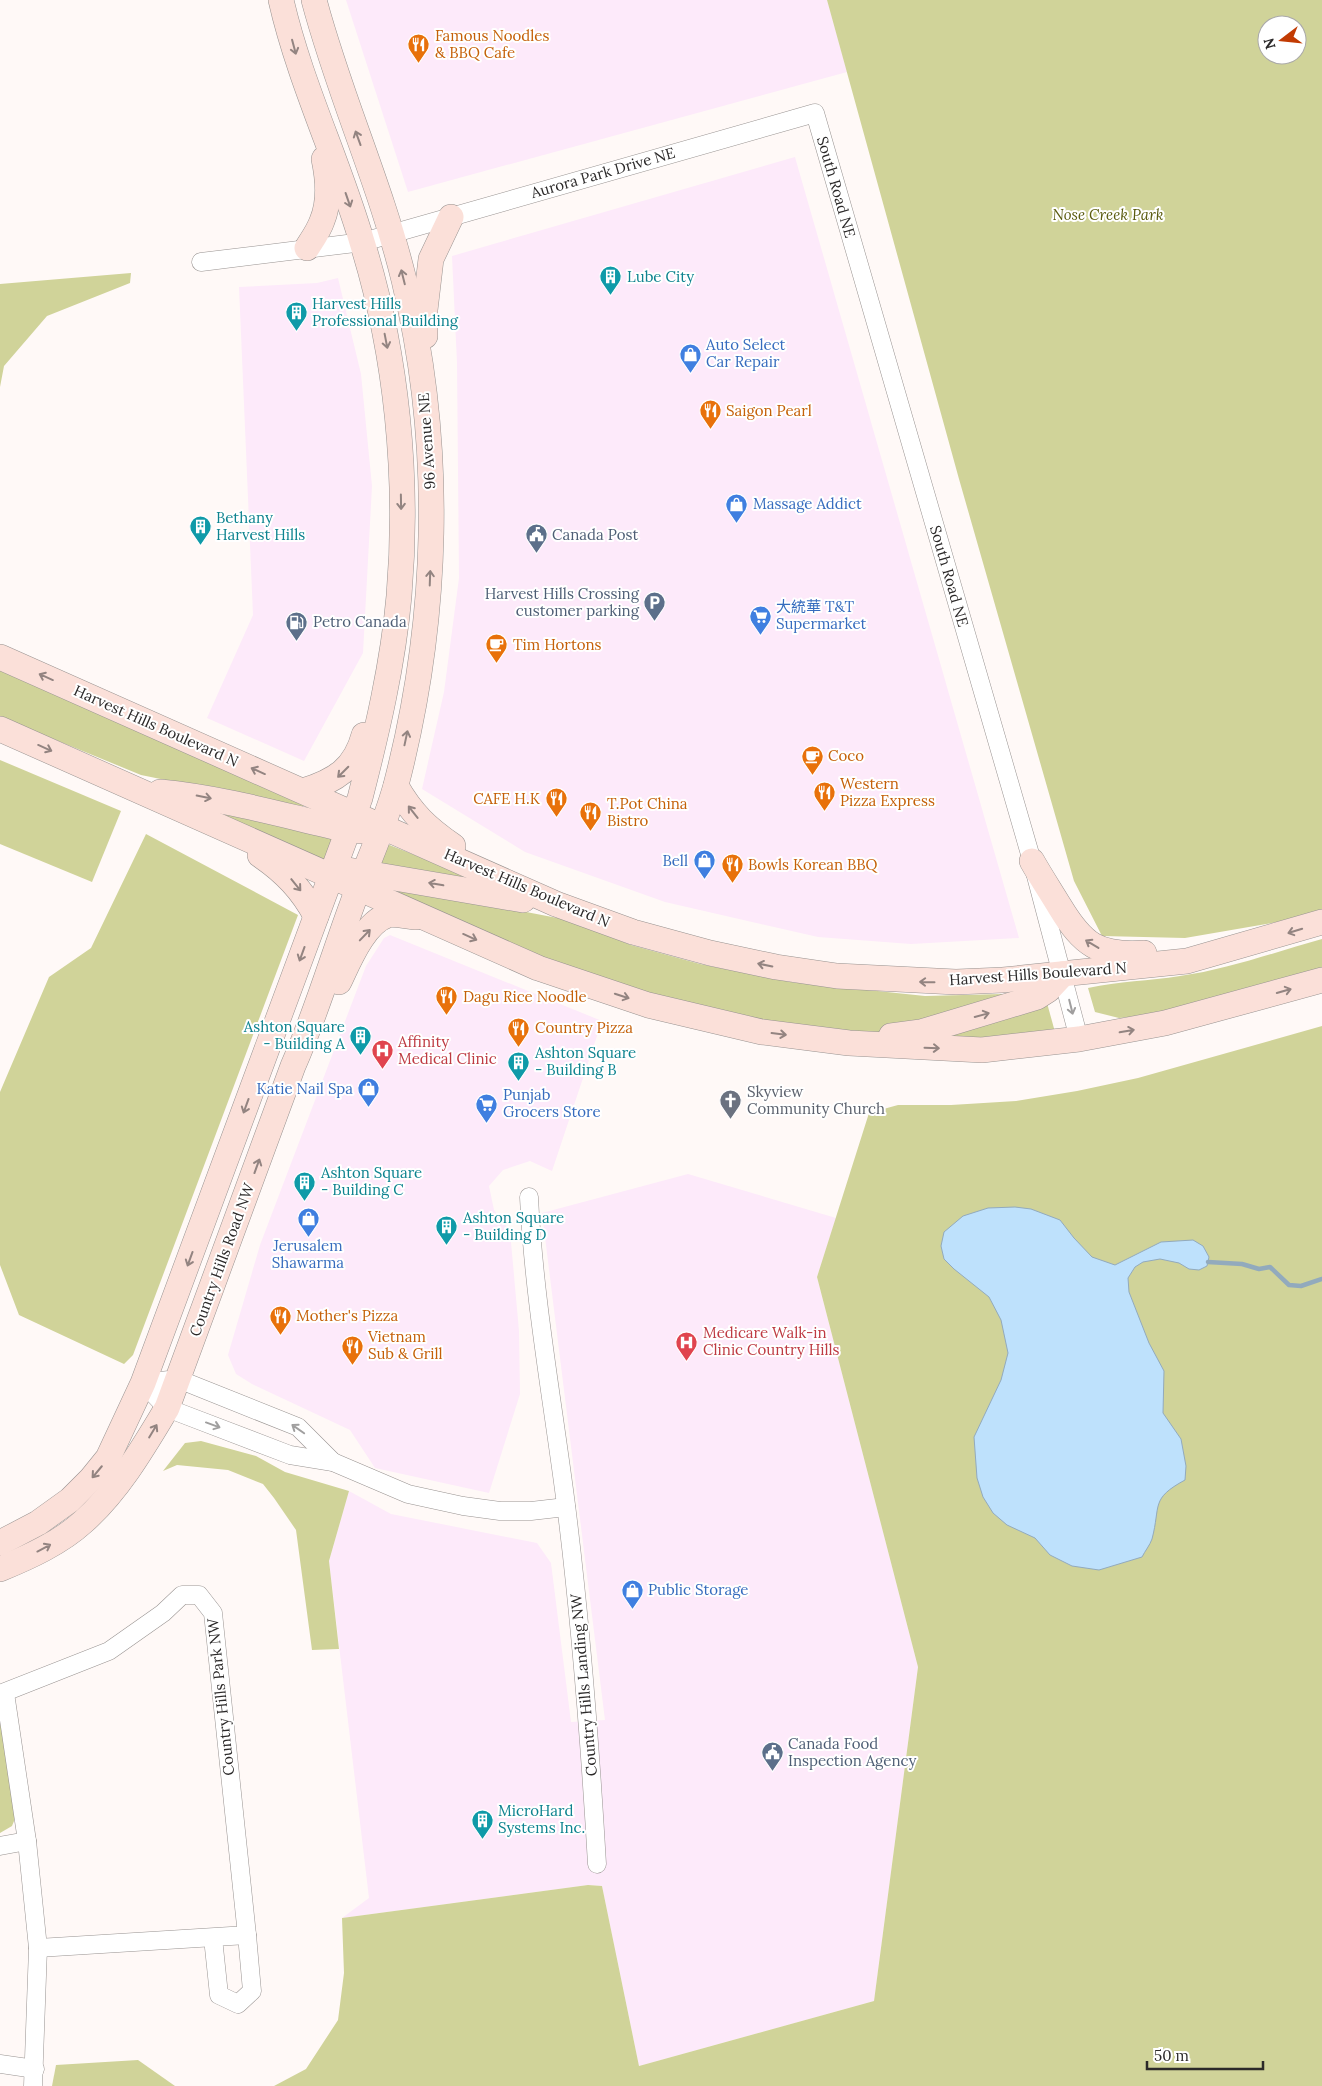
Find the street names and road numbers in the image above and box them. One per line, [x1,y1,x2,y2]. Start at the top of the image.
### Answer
street label: South Road NE [813,134,860,240]
street label: Aurora Park Drive NE [528,143,677,202]
street label: 96 Avenue NE [414,392,439,490]
street label: South Road NE [926,523,973,629]
street label: Harvest Hills Boulevard N [71,681,241,770]
street label: Harvest Hills Boulevard N [441,844,613,931]
street label: Harvest Hills Boulevard N [948,958,1128,989]
street label: Country Hills Road NW [185,1180,258,1339]
street label: Country Hills Landing NW [566,1592,601,1777]
street label: Country Hills Park NW [203,1616,238,1777]

